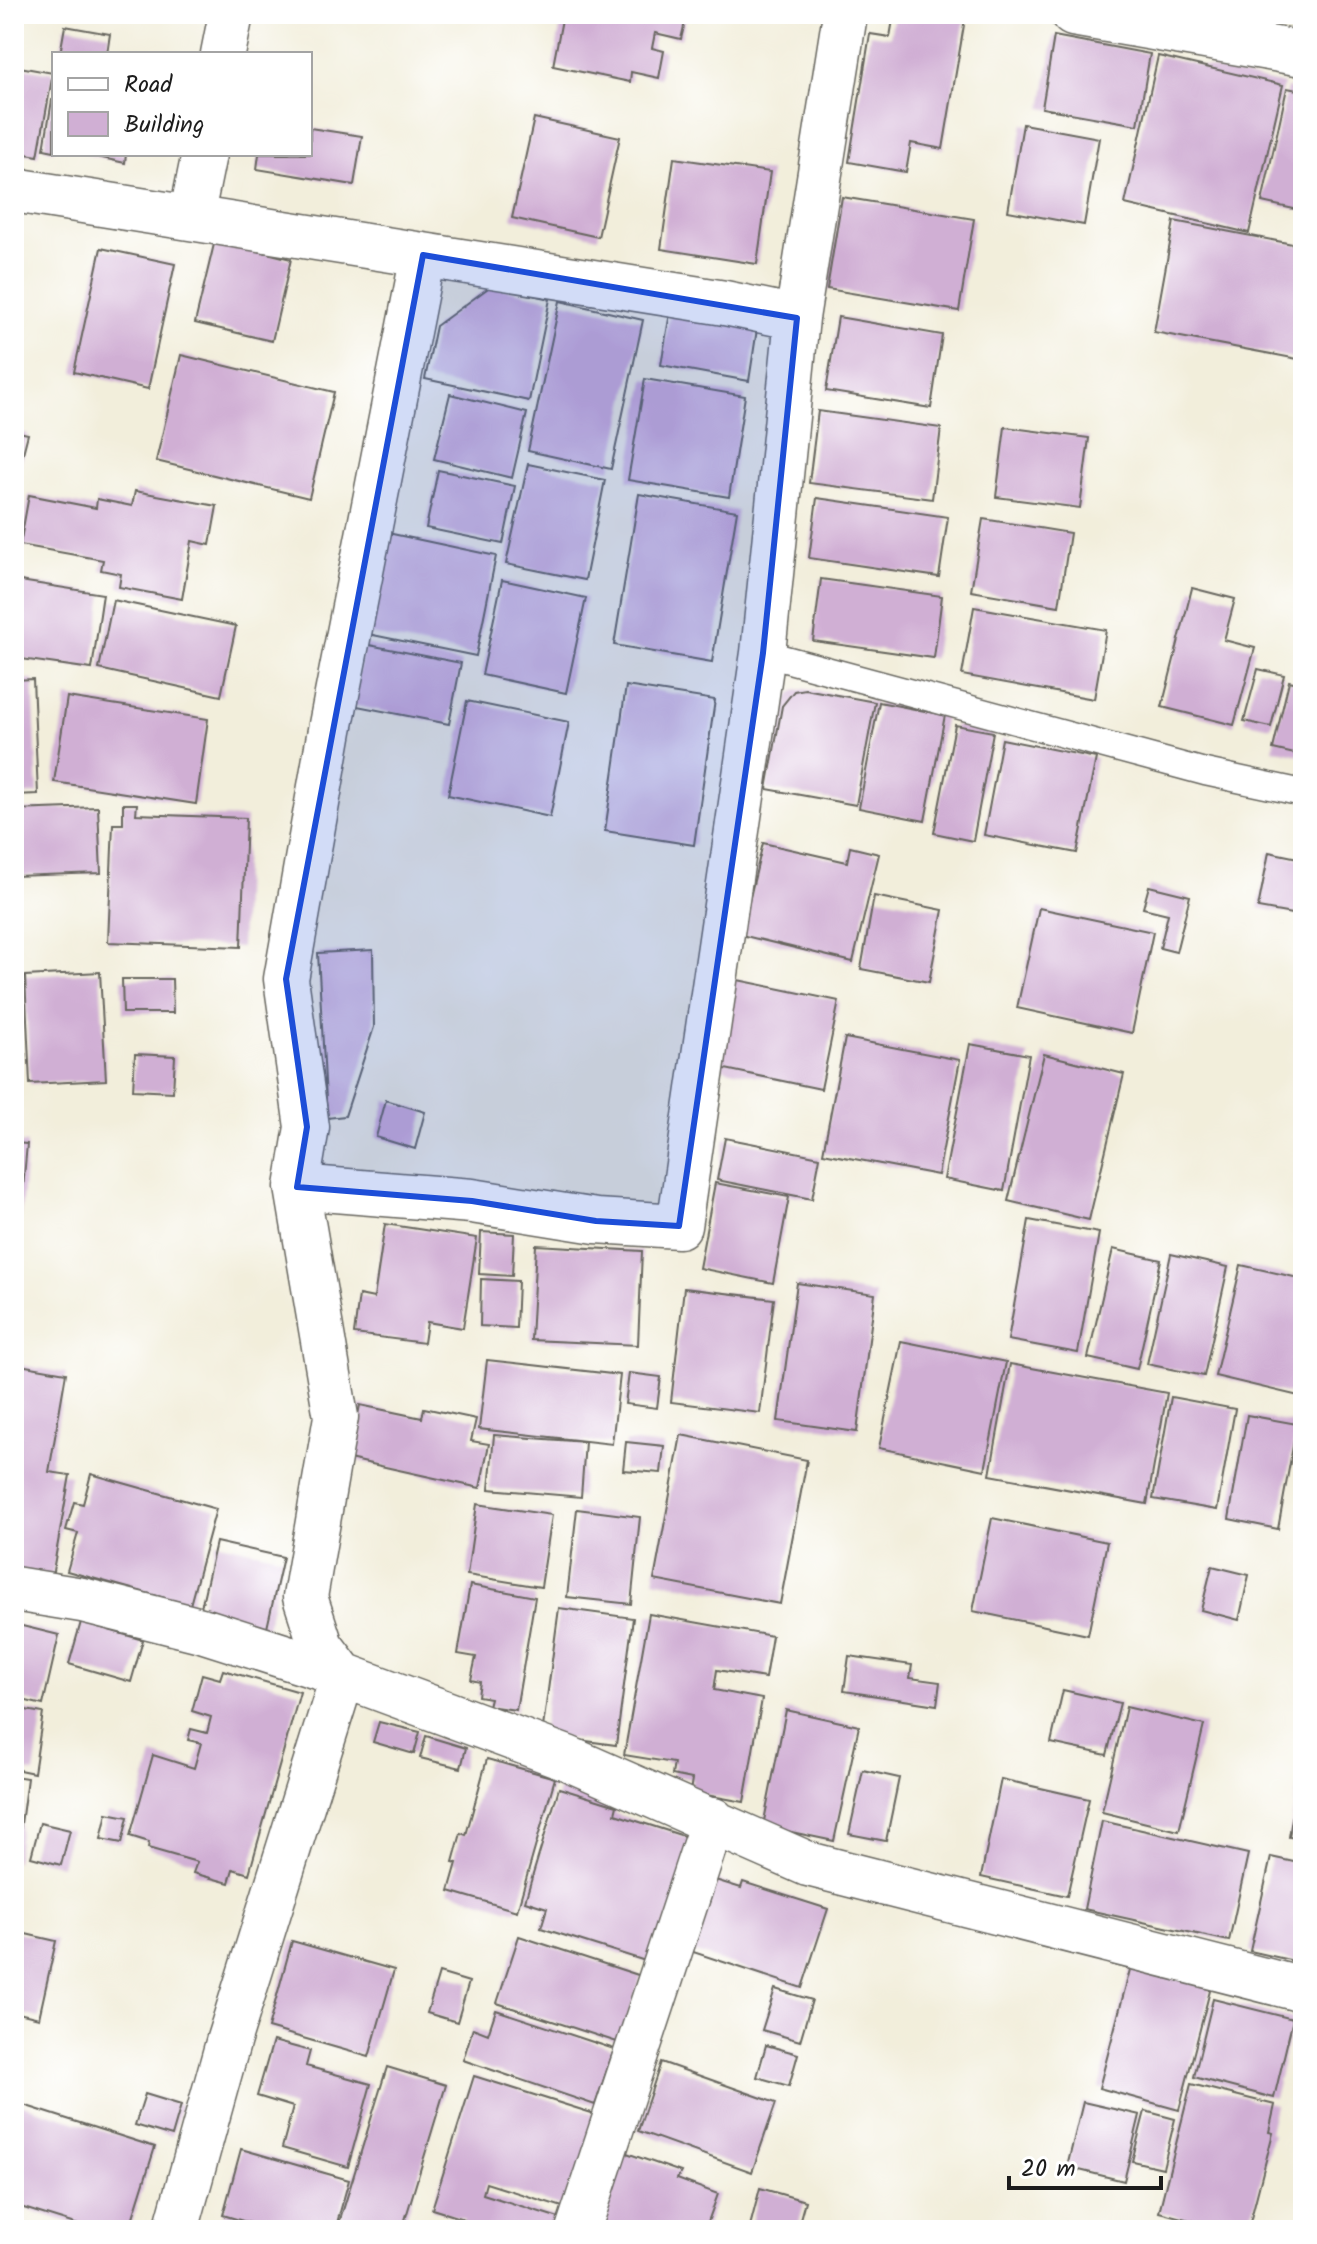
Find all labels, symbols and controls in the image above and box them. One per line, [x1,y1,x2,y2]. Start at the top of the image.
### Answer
legend [52,52,312,156]
text: Road [124,66,173,105]
text: Building [124,106,204,145]
scale bar [1009,2140,1161,2190]
text: 20 m [1021,2150,1076,2189]

